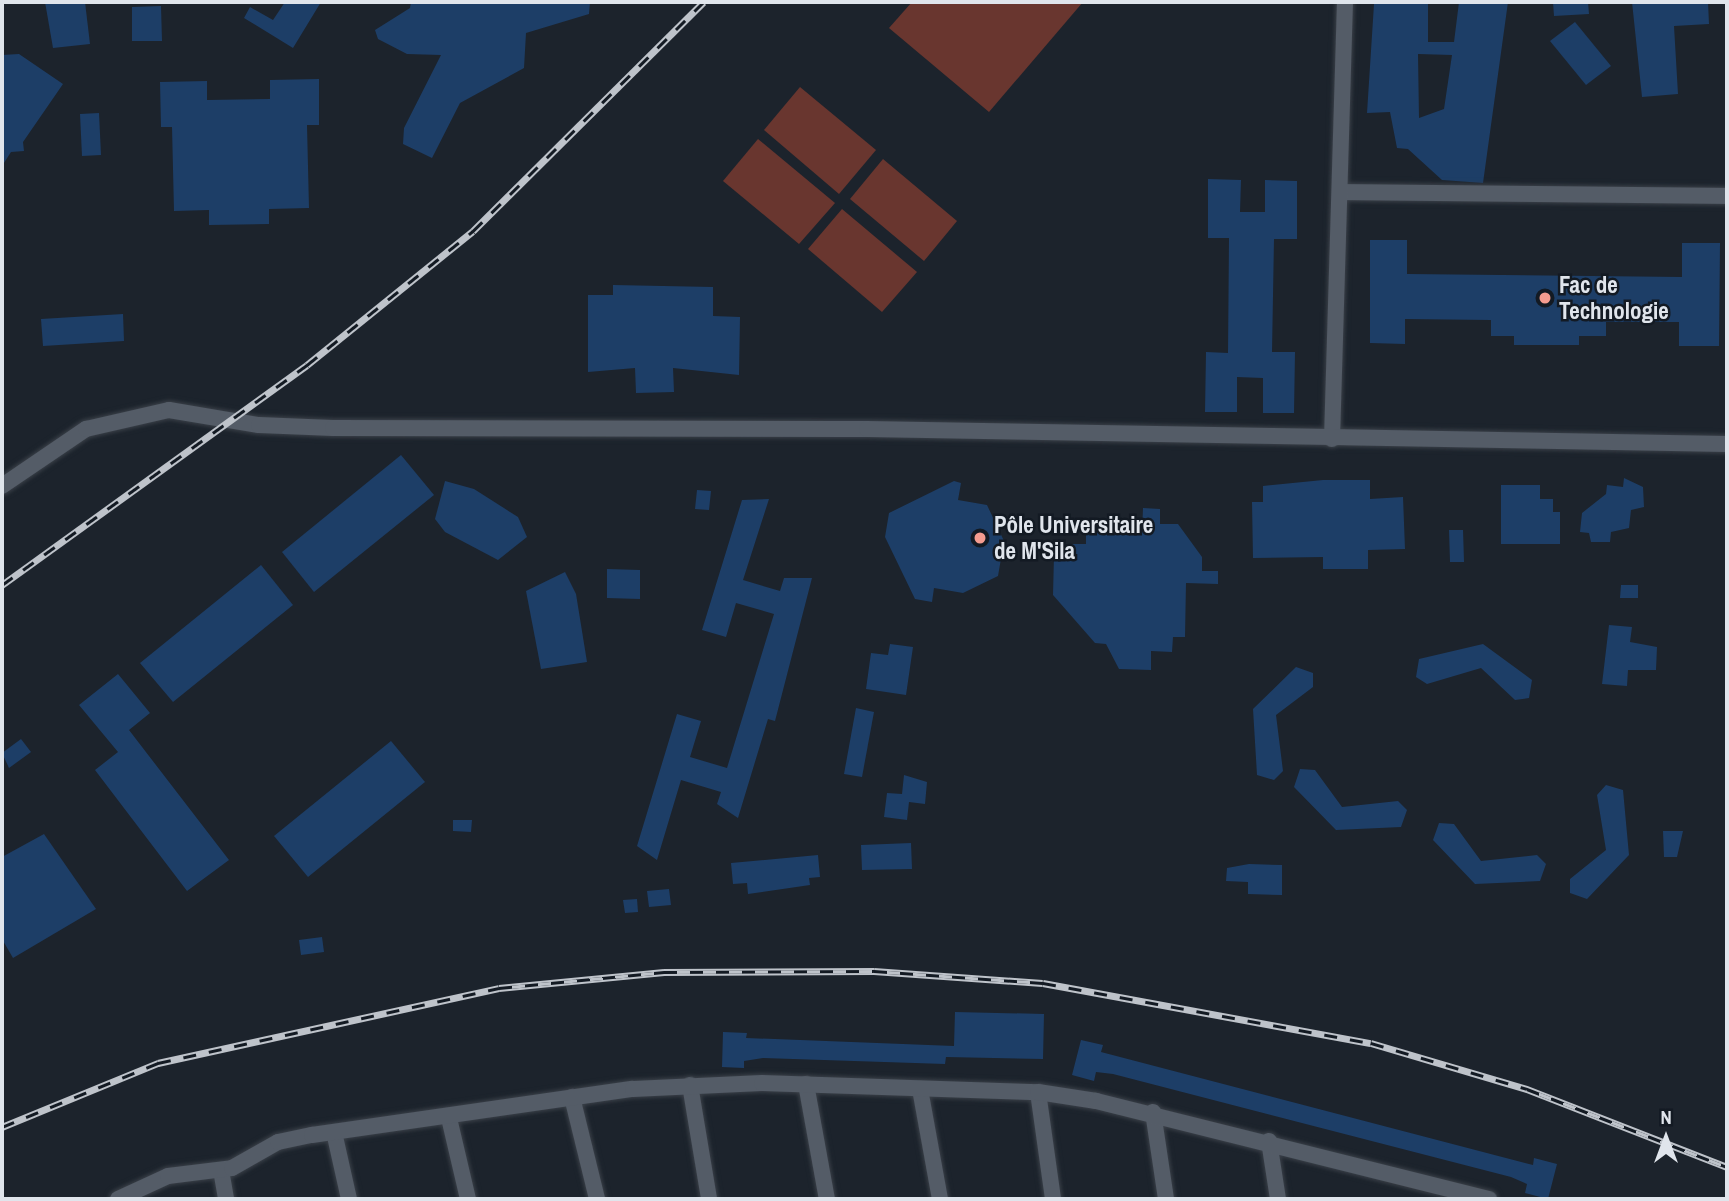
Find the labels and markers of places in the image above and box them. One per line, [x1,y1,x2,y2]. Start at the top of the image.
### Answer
place label: Fac de Technologie [1559,271,1669,325]
marker: Fac de Technologie [1537,290,1553,306]
place label: Pôle Universitaire de M'Sila [994,511,1153,565]
marker: Pôle Universitaire de M'Sila [972,530,988,546]

